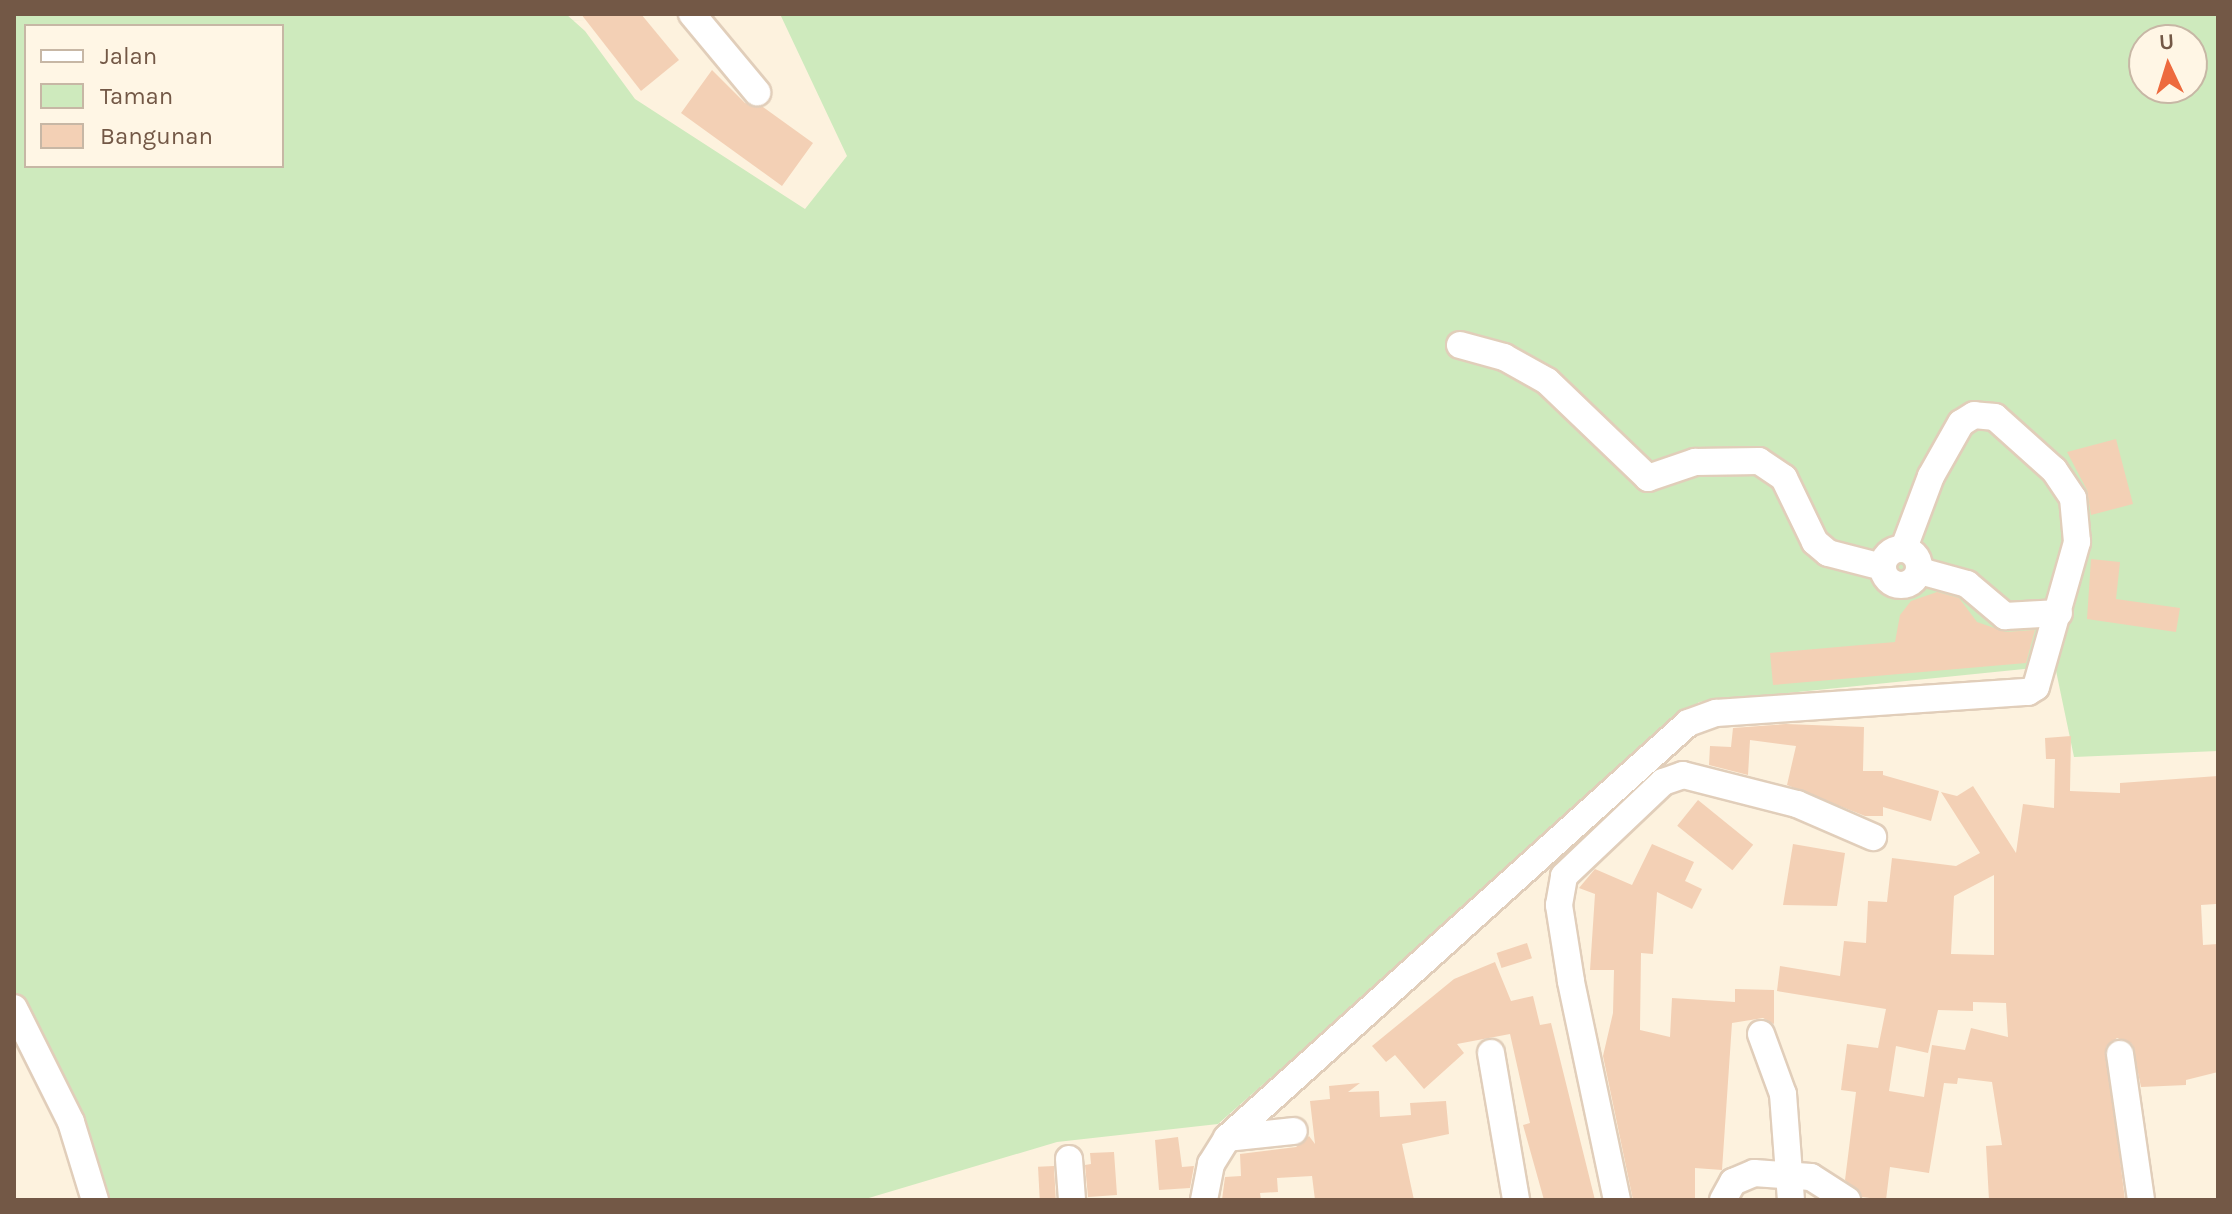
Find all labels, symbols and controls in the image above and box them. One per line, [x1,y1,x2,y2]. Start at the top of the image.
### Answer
legend [24,24,284,168]
north arrow [2128,24,2208,104]
text: U [2158,29,2175,56]
text: Jalan [100,42,157,70]
text: Taman [100,82,173,110]
text: Bangunan [100,122,213,150]

